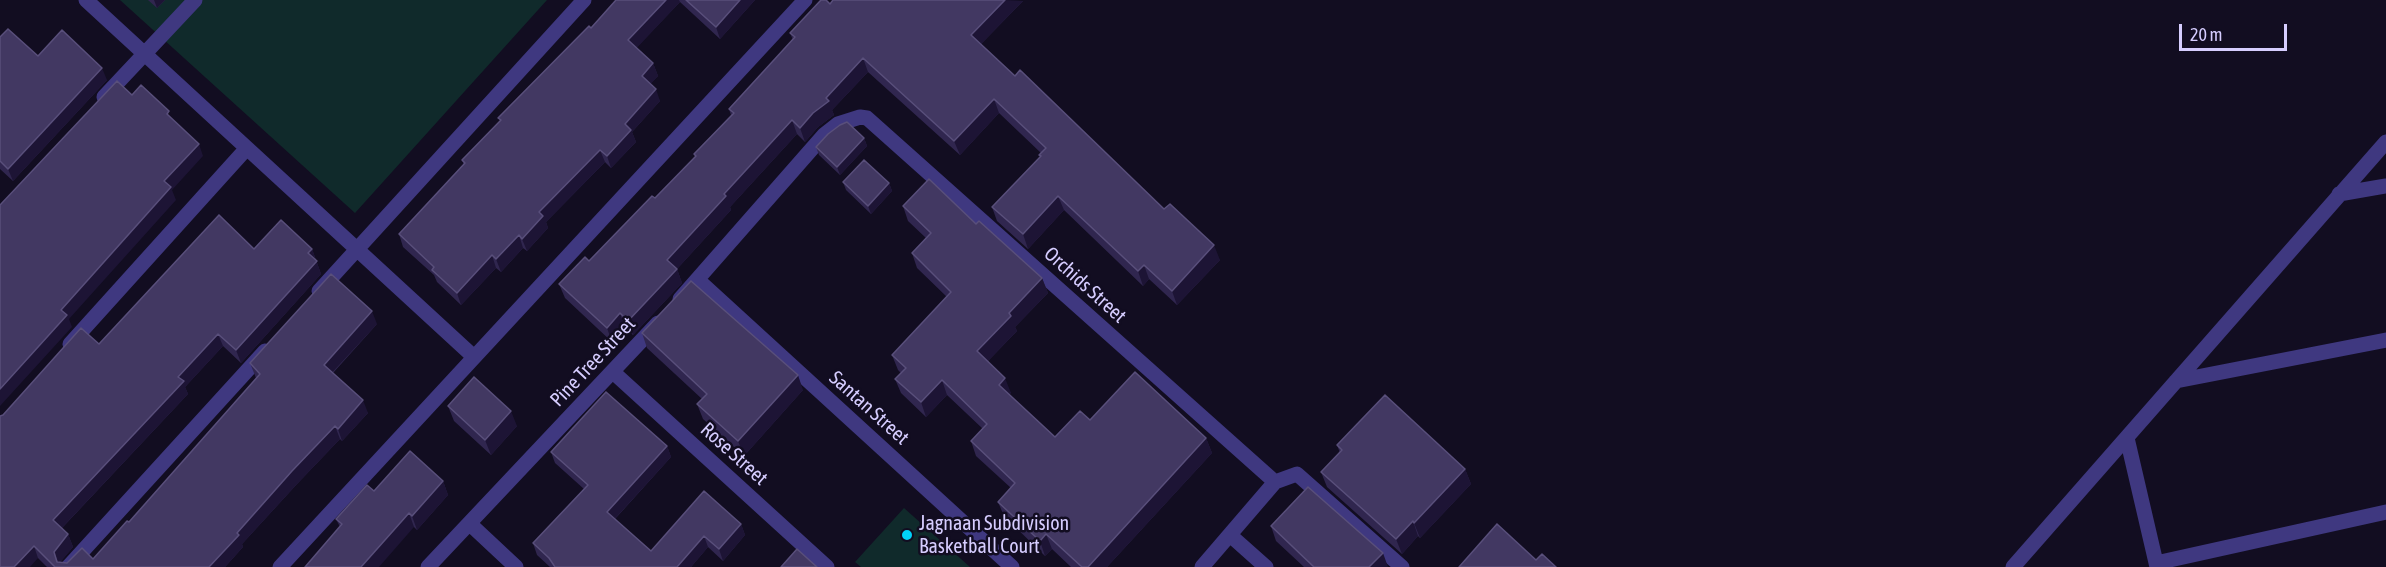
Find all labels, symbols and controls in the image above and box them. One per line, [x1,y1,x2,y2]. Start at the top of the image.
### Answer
scale bar [2182,12,2290,50]
text: 20 m [2190,24,2222,45]
street label: Orchids Street [1039,242,1131,328]
street label: Pine Tree Street [545,312,641,412]
street label: Santan Street [824,366,914,450]
street label: Rose Street [695,418,773,490]
place label: Jagnaan Subdivision Basketball Court [919,512,1069,559]
marker: Jagnaan Subdivision Basketball Court [900,528,914,542]

